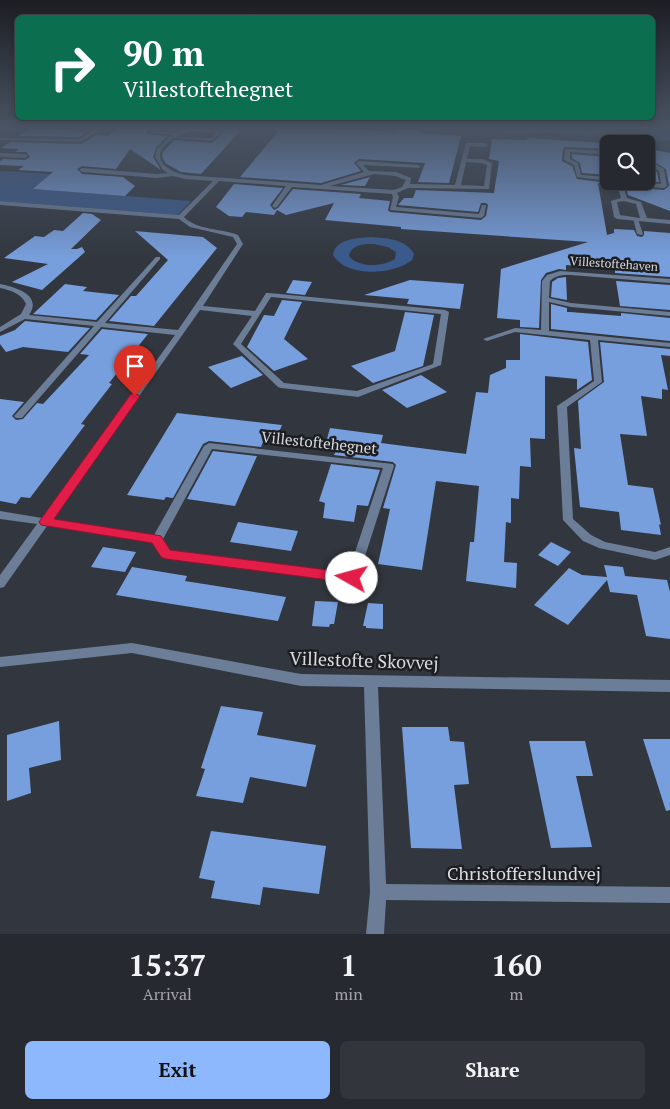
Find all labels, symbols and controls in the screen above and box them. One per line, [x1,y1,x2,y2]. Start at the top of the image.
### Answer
text: 90 m [123,30,204,76]
icon: right [40,35,105,100]
text: Villestoftehegnet [123,74,293,103]
map controls [600,135,655,190]
button: search [600,135,655,190]
street label: Villestoftehaven [570,253,658,274]
pin [114,345,156,396]
icon: arrive [121,352,149,380]
street label: Villestoftehegnet [260,426,378,458]
position arrow [325,551,377,603]
street label: Villestofte Skovvej [289,645,439,675]
street label: Christofferslundvej [447,861,601,885]
text: 15:37 [128,945,206,985]
text: 1 [340,945,357,985]
text: 160 [491,945,542,985]
text: Arrival [143,983,192,1005]
text: min [335,983,363,1005]
text: m [509,983,523,1005]
button: Exit [25,1041,330,1099]
button: Share [340,1041,645,1099]

